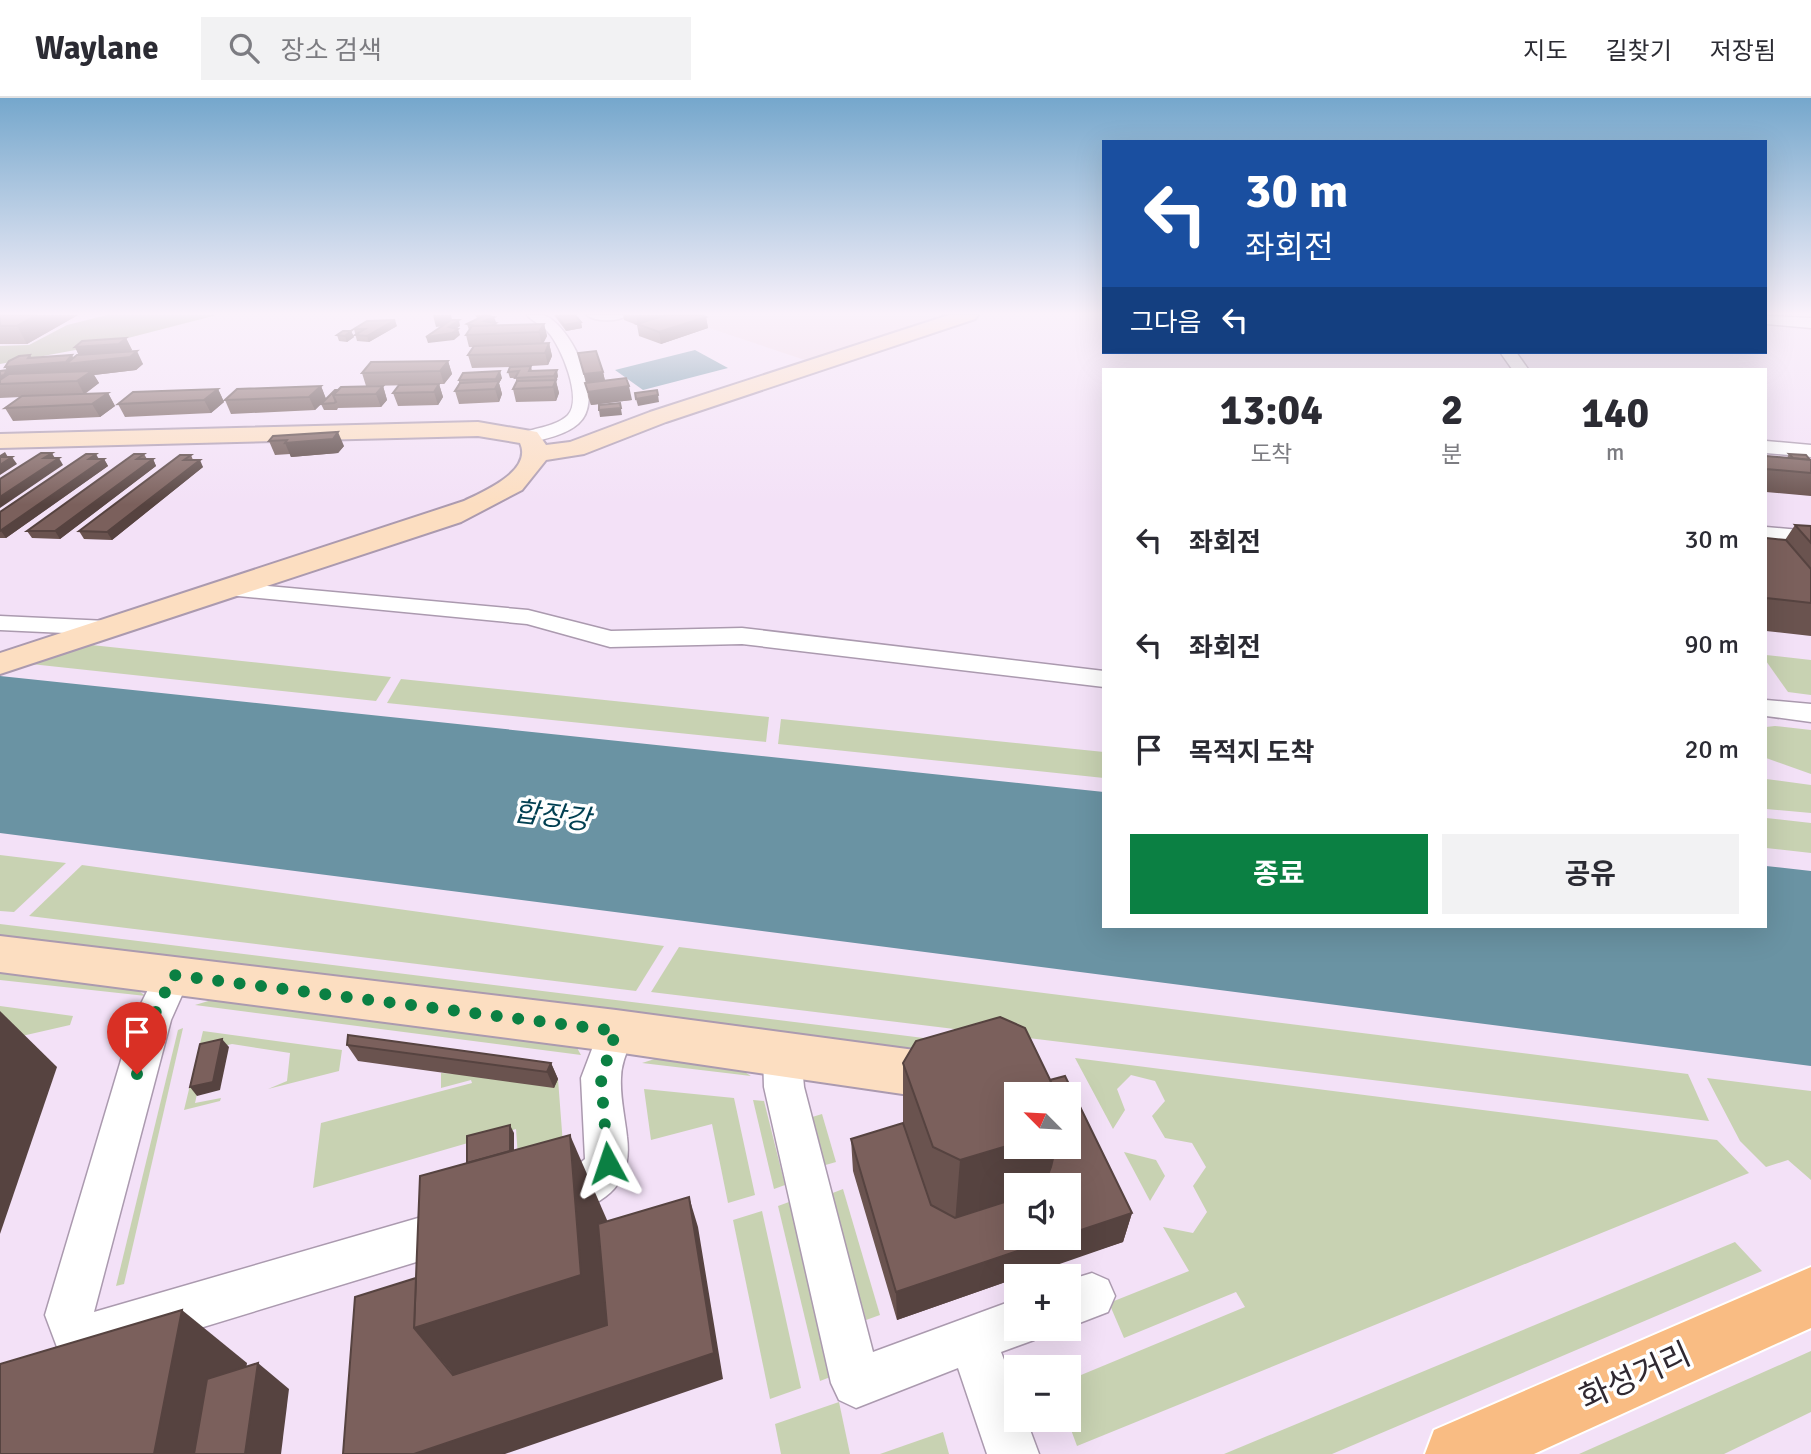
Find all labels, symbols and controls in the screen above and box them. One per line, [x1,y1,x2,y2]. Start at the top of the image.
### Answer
search box [201,17,691,80]
text: Waylane [35,28,159,69]
icon: search [225,29,263,67]
text: 장소 검색 [281,35,382,67]
text: 지도 [1523,36,1568,66]
text: 길찾기 [1606,36,1672,66]
text: 저장됨 [1710,36,1776,66]
text: 30 m [1245,161,1348,221]
icon: left [1130,168,1221,259]
text: 좌회전 [1245,228,1333,267]
icon: left [1216,301,1254,339]
text: 그다음 [1130,307,1202,339]
text: 13:04 [1220,385,1323,436]
text: 2 [1441,385,1463,436]
text: 140 [1581,388,1649,439]
text: m [1606,438,1624,467]
text: 도착 [1250,440,1292,469]
text: 분 [1441,440,1463,469]
icon: left [1130,521,1168,559]
text: 30 m [1684,524,1739,556]
text: 좌회전 [1189,527,1261,559]
icon: left [1130,626,1168,664]
text: 90 m [1684,629,1739,661]
text: 좌회전 [1189,632,1261,664]
icon: arrive [1130,731,1168,769]
text: 20 m [1684,734,1739,766]
text: 목적지 도착 [1189,737,1314,769]
water label: 합장강 [511,794,596,838]
button: 종료 [1130,834,1428,914]
button: 공유 [1442,834,1739,914]
pin [107,1002,167,1074]
icon: arrive [118,1013,156,1051]
north arrow [1004,1082,1082,1158]
map controls [1004,1082,1081,1432]
position arrow [571,1126,645,1200]
button: sound [1004,1173,1081,1250]
button: + [1004,1264,1081,1341]
street label: 화성거리 [1573,1335,1697,1418]
button: − [1004,1355,1081,1432]

